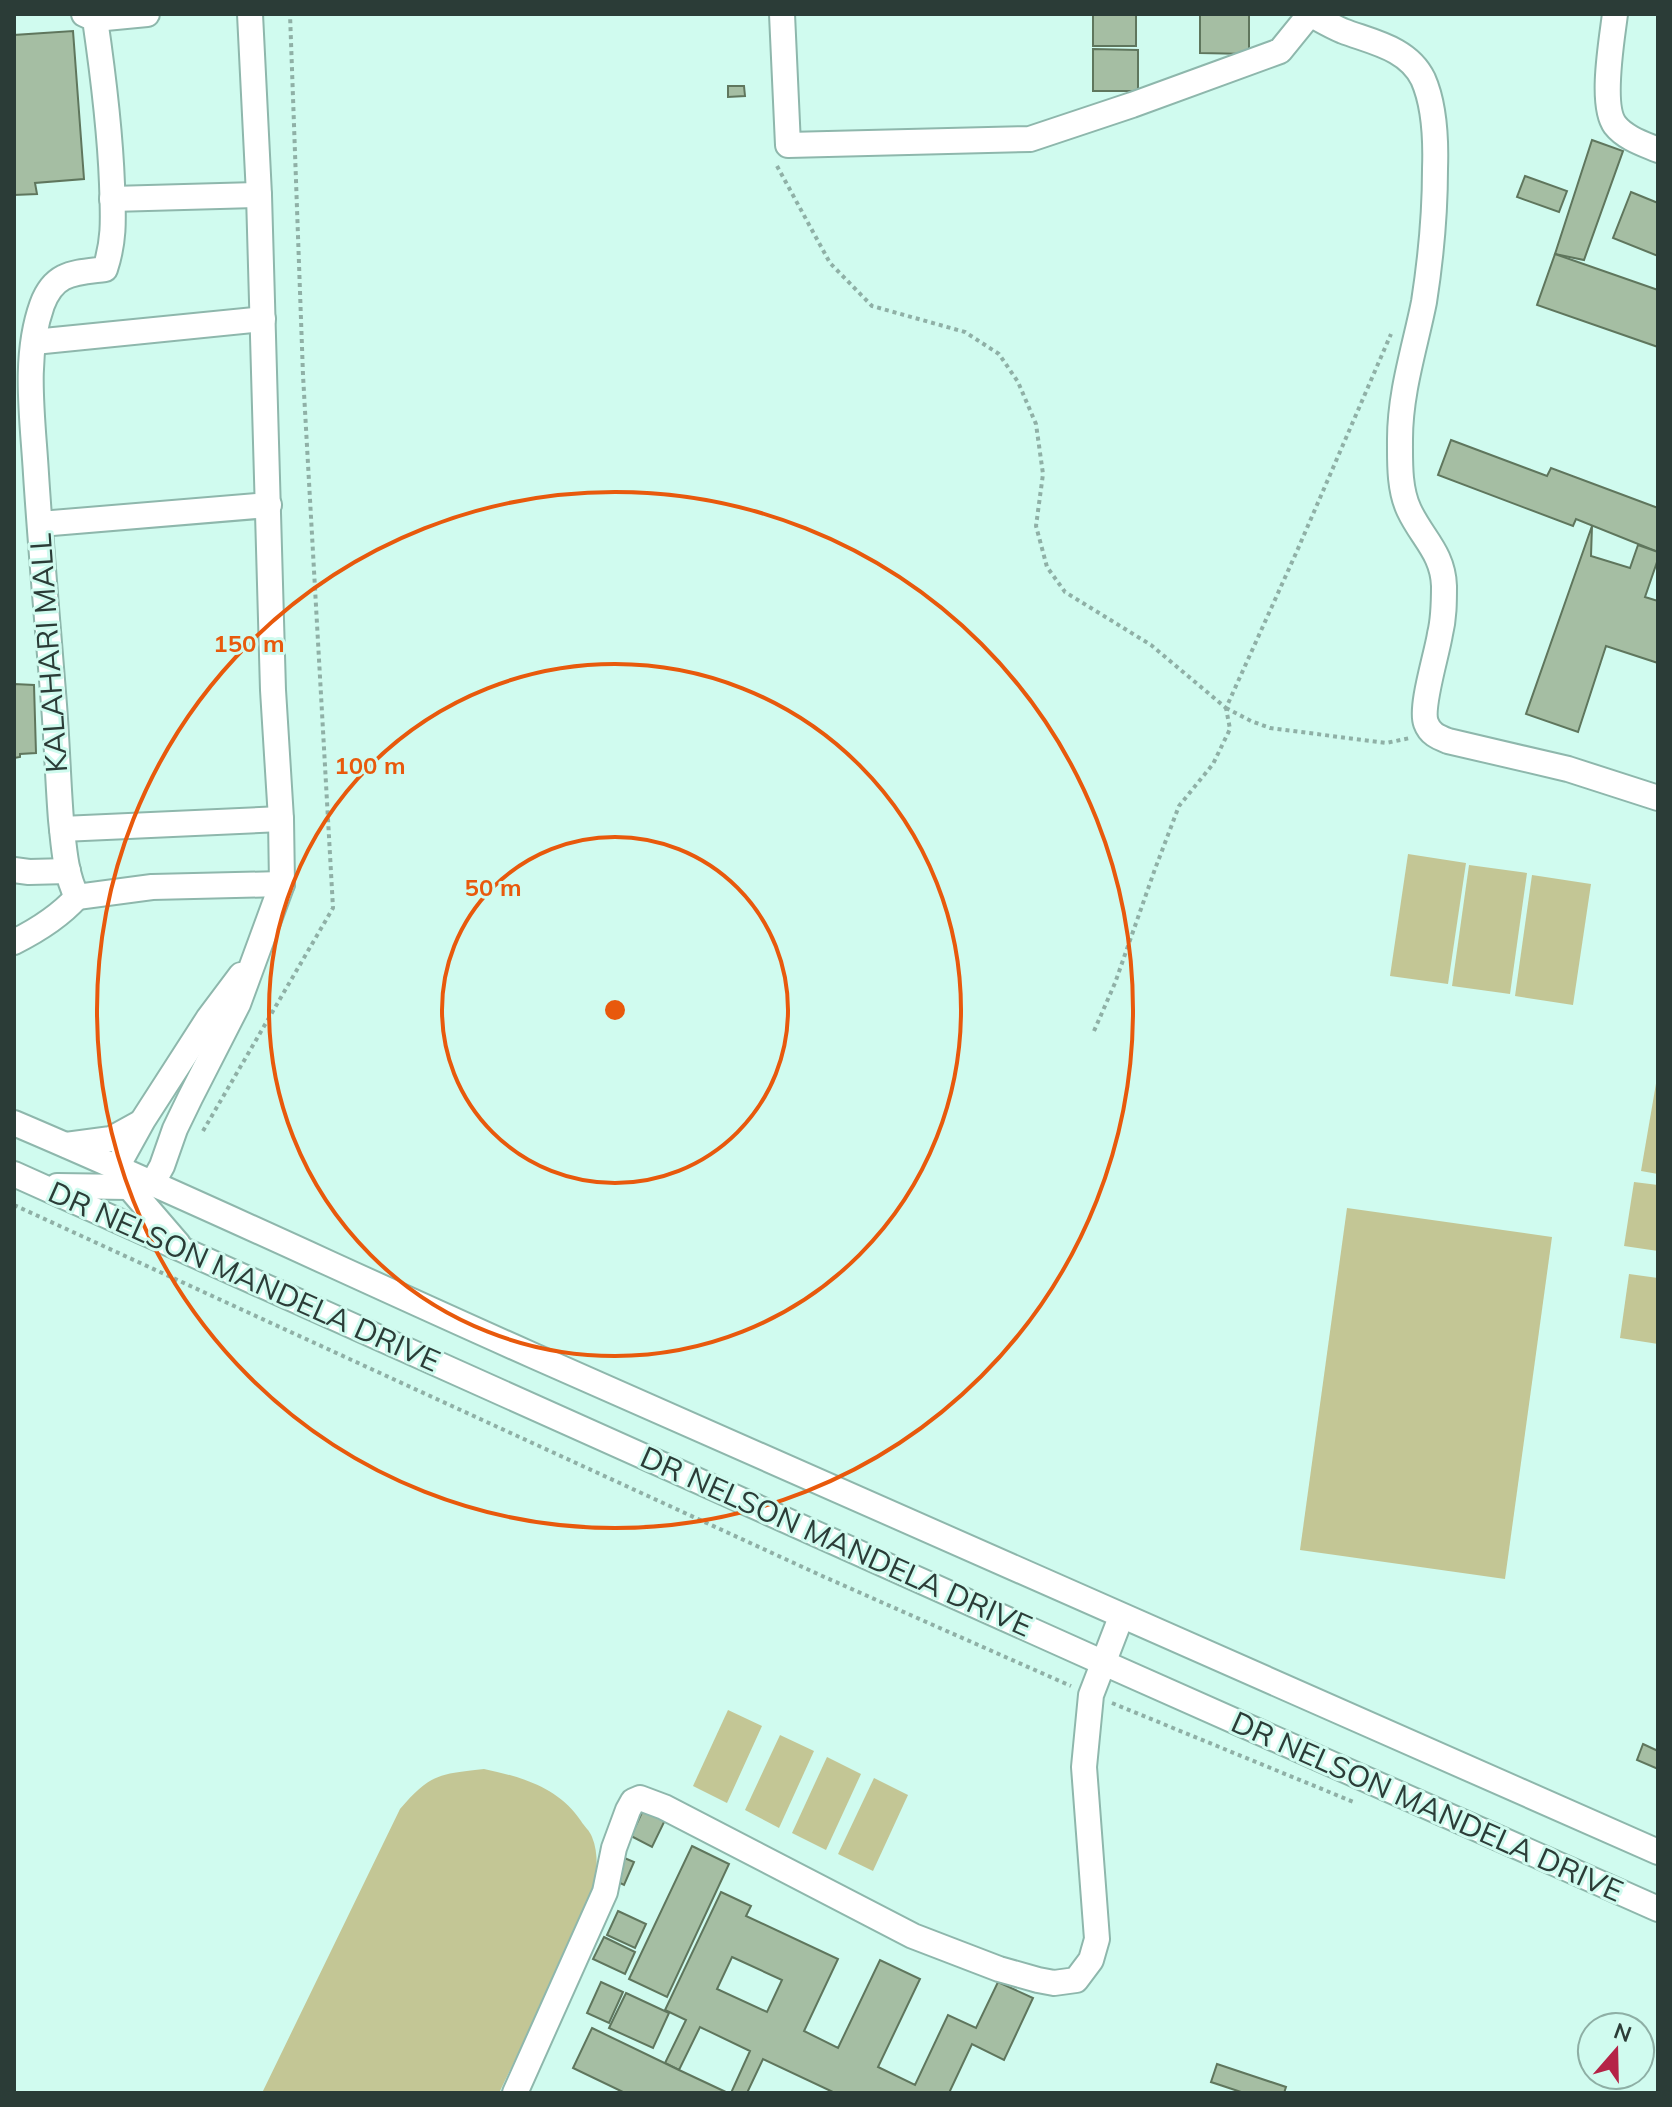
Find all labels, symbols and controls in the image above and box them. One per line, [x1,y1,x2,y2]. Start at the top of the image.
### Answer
street label: KALAHARI MALL [21,532,75,774]
text: 150 m [213,628,285,658]
text: 100 m [334,750,406,780]
text: 50 m [465,872,521,902]
centre of rings [601,996,629,1024]
street label: DR NELSON MANDELA DRIVE [43,1172,446,1380]
street label: DR NELSON MANDELA DRIVE [635,1437,1038,1645]
street label: DR NELSON MANDELA DRIVE [1226,1702,1629,1910]
north arrow [1576,2011,1656,2091]
text: N [1610,2016,1635,2048]

